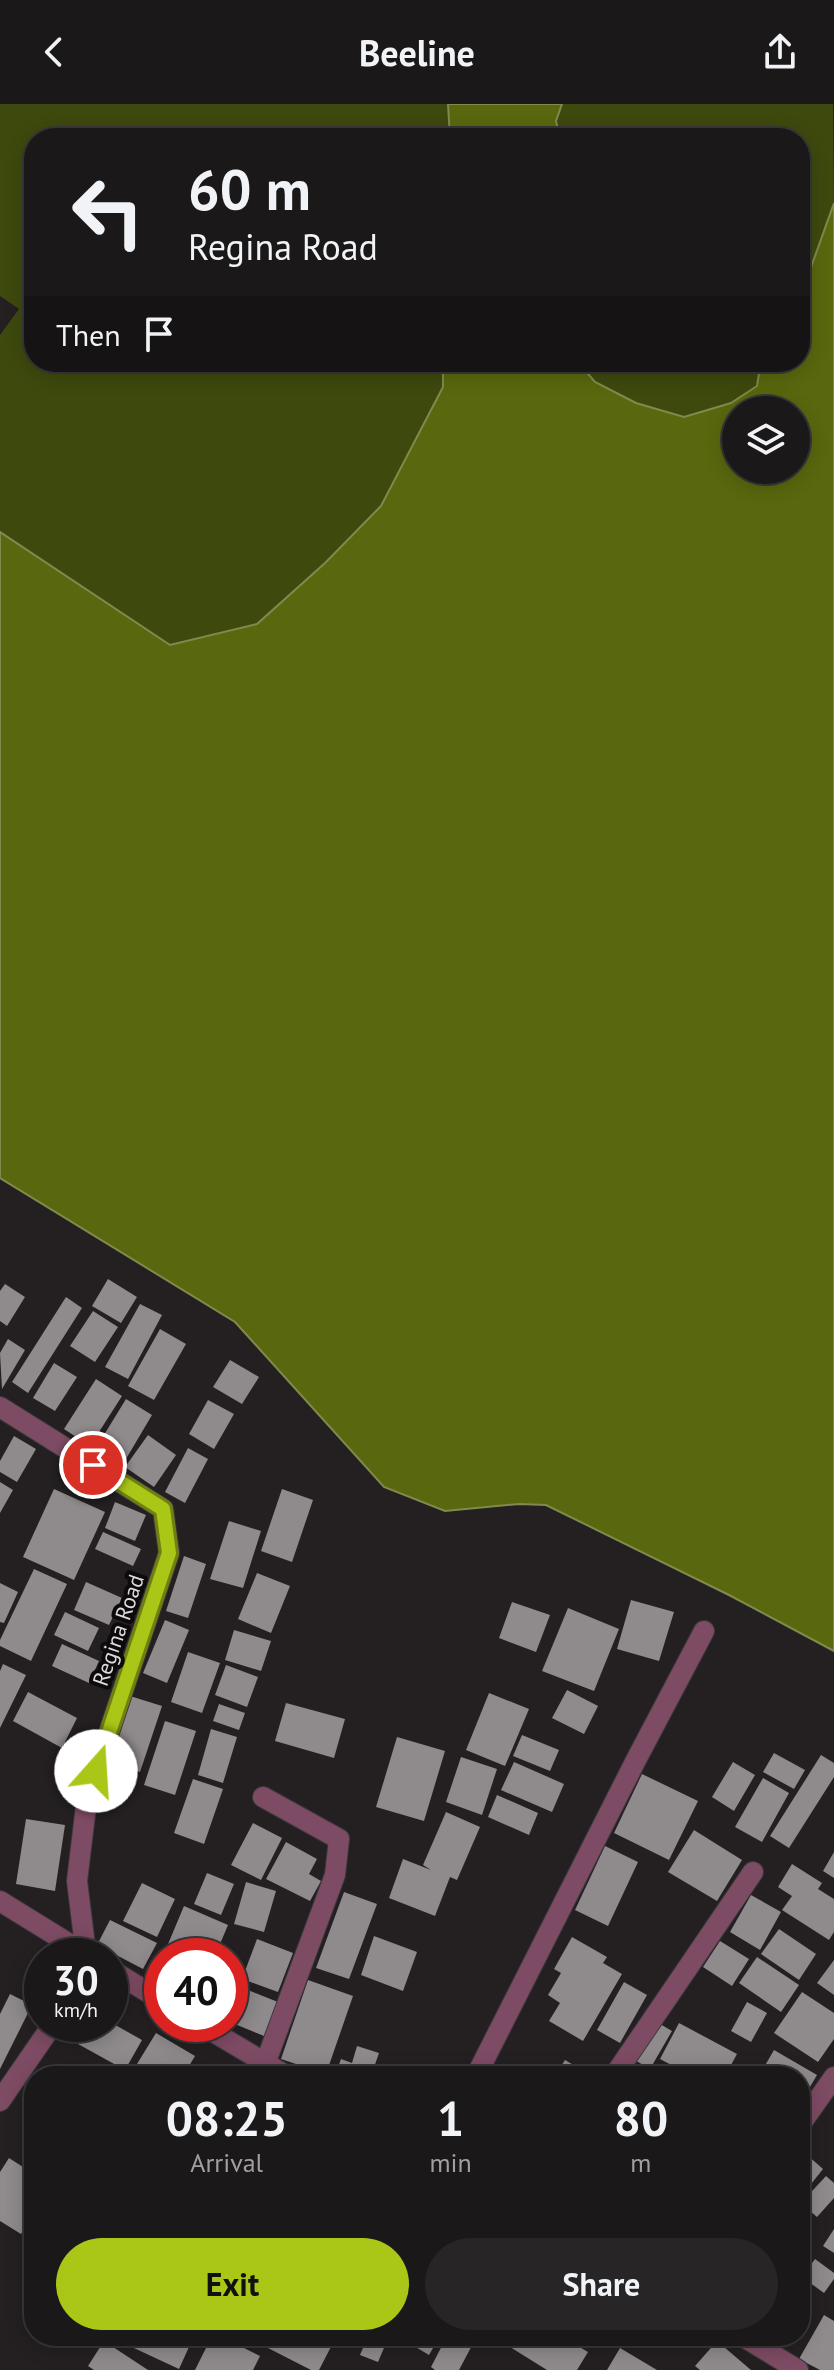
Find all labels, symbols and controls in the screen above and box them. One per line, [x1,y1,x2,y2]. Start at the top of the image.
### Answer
text: Beeline [359,29,475,76]
icon: back [32,30,76,74]
icon: share [758,30,802,74]
text: 60 m [188,153,311,225]
icon: left [56,160,160,264]
text: Regina Road [188,223,378,270]
icon: arrive [137,312,181,356]
text: Then [56,315,121,354]
map controls [722,396,810,484]
button: layers [722,396,810,484]
pin [59,1431,127,1499]
icon: arrive [71,1443,115,1487]
street label: Regina Road [86,1571,150,1689]
position arrow [54,1729,138,1813]
speed limit sign: 40 [144,1938,248,2042]
text: 30 [53,1954,99,2006]
text: km/h [54,1997,98,2023]
text: 08:25 [166,2087,288,2149]
text: 1 [437,2087,464,2149]
text: 80 [614,2087,668,2149]
text: Arrival [190,2146,263,2179]
text: min [430,2146,472,2179]
text: m [630,2146,651,2179]
button: Exit [56,2238,409,2330]
button: Share [425,2238,778,2330]

